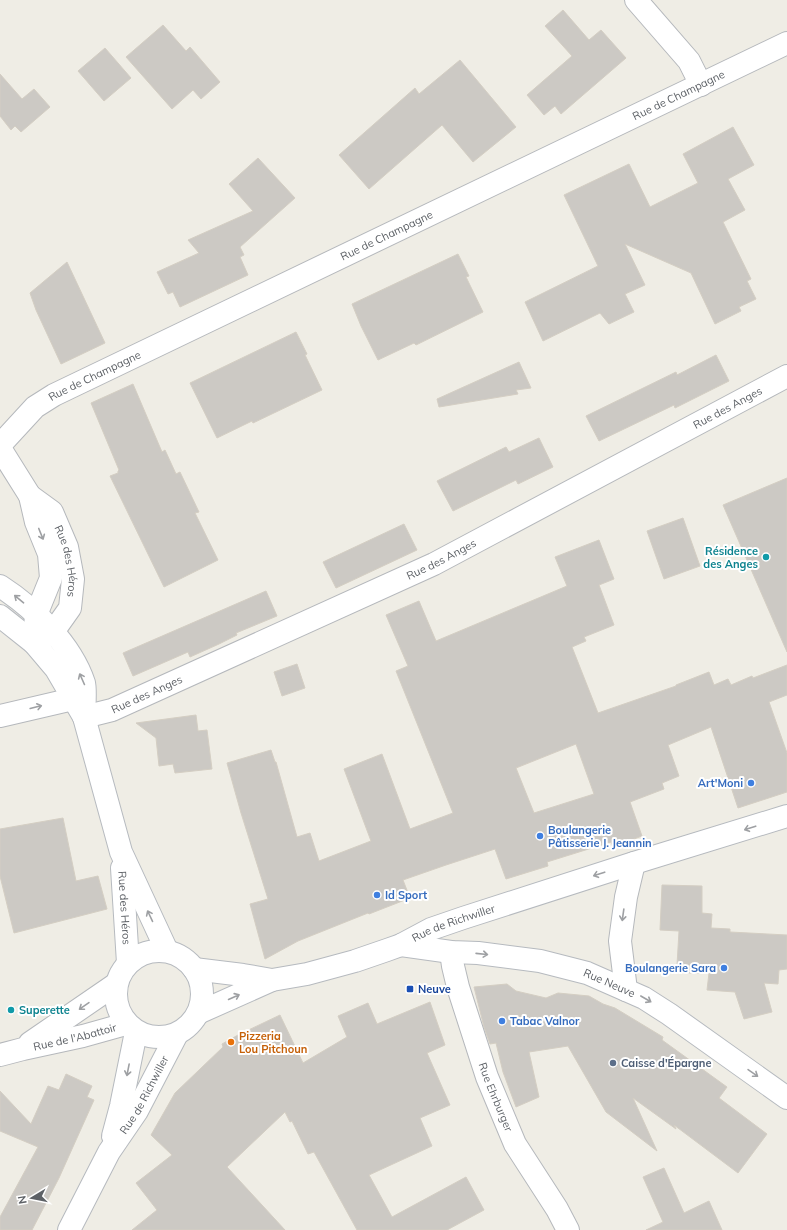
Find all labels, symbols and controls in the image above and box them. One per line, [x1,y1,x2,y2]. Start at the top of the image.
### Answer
street label: Rue de Champagne [630,67,727,123]
street label: Rue de Champagne [338,207,435,263]
street label: Rue de Champagne [46,347,143,404]
street label: Rue des Anges [691,384,765,432]
street label: Rue des Héros [51,523,80,598]
one-way arrow [37,527,45,539]
street label: Rue des Anges [404,536,479,583]
place label: Résidence des Anges [703,544,758,571]
marker: Résidence des Anges [761,552,771,562]
one-way arrow [13,595,24,604]
street label: Rue des Anges [109,672,184,716]
one-way arrow [78,673,85,685]
one-way arrow [30,703,43,711]
place label: Art'Moni [698,776,743,790]
marker: Art'Moni [746,778,756,788]
place label: Boulangerie Pâtisserie J. Jeannin [548,823,652,850]
one-way arrow [743,825,756,832]
marker: Boulangerie Pâtisserie J. Jeannin [535,831,545,841]
street label: Rue des Héros [115,871,134,945]
one-way arrow [593,871,605,879]
place label: Id Sport [385,888,427,902]
marker: Id Sport [372,890,382,900]
street label: Rue de Richwiller [409,901,497,945]
one-way arrow [619,908,627,921]
one-way arrow [146,910,153,922]
one-way arrow [475,950,488,958]
place label: Boulangerie Sara [625,961,716,975]
marker: Boulangerie Sara [719,963,729,973]
street label: Rue Neuve [581,965,637,1000]
place label: Neuve [418,982,451,996]
marker: Neuve [405,984,415,994]
one-way arrow [228,993,240,1000]
one-way arrow [640,996,652,1004]
one-way arrow [79,1002,90,1010]
place label: Superette [19,1003,70,1017]
marker: Superette [6,1005,16,1015]
place label: Tabac Valnor [510,1014,580,1028]
marker: Tabac Valnor [497,1016,507,1026]
street label: Rue de l'Abattoir [32,1020,118,1054]
place label: Pizzeria Lou Pitchoun [239,1029,307,1056]
marker: Pizzeria Lou Pitchoun [226,1037,236,1047]
street label: Rue de Richwiller [116,1053,172,1137]
place label: Caisse d'Épargne [621,1056,712,1070]
marker: Caisse d'Épargne [608,1058,618,1068]
street label: Rue Ehrburger [476,1061,516,1134]
one-way arrow [124,1063,132,1076]
one-way arrow [747,1069,758,1078]
north arrow [12,1178,52,1218]
text: N [15,1194,30,1205]

